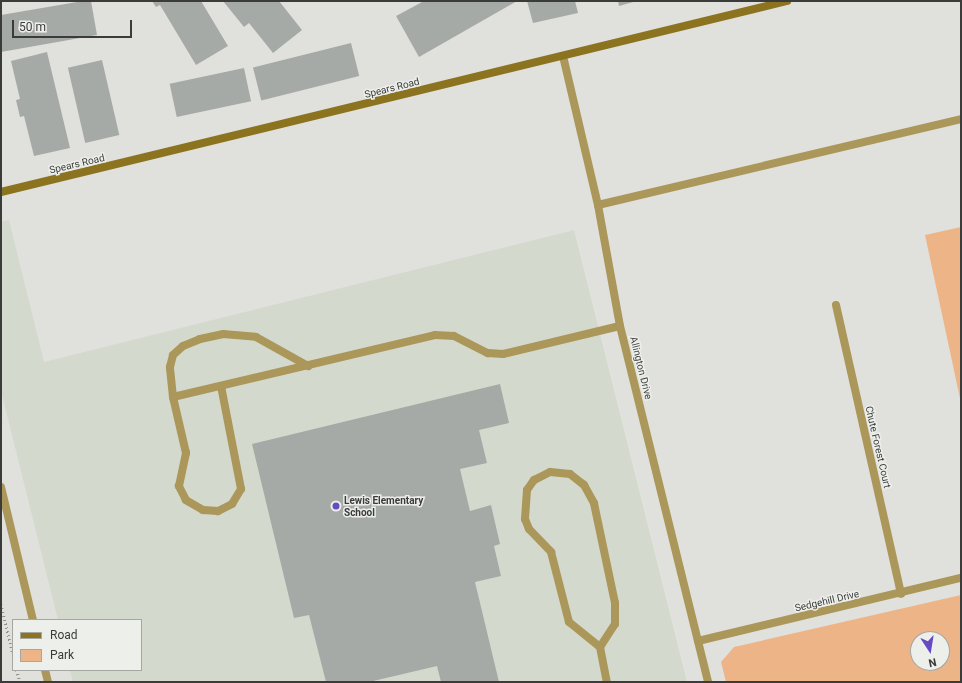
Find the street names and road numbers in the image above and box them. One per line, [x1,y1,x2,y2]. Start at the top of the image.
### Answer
street label: Spears Road [363,75,421,101]
street label: Spears Road [48,152,106,176]
street label: Allington Drive [627,335,655,401]
street label: Chute Forest Court [863,405,893,489]
street label: Sedgehill Drive [794,588,860,614]

